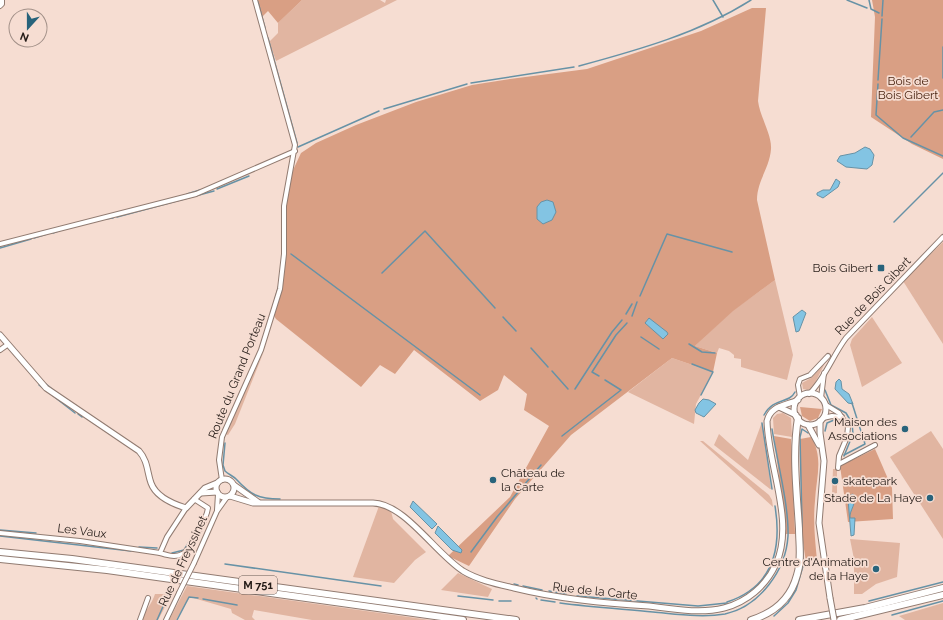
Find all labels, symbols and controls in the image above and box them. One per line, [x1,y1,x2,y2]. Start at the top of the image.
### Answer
north arrow [8,8,48,48]
text: N [18,29,31,44]
park label: Bois de Bois Gibert [878,74,938,102]
street label: Rue de Bois Gibert [832,254,914,338]
place label: Bois Gibert [813,261,873,275]
marker: Bois Gibert [876,263,886,273]
street label: Route du Grand Porteau [205,311,269,441]
place label: Maison des Associations [828,415,897,443]
marker: Maison des Associations [900,424,910,434]
place label: Château de la Carte [501,466,565,494]
place label: skatepark [843,474,898,488]
marker: Château de la Carte [488,475,498,485]
marker: skatepark [830,476,840,486]
place label: Stade de La Haye [824,491,922,505]
marker: Stade de La Haye [925,493,935,503]
street label: Rue de Freyssinet [156,513,210,609]
street label: Les Vaux [57,521,107,541]
place label: Centre d'Animation de la Haye [763,555,868,583]
marker: Centre d'Animation de la Haye [871,564,881,574]
road number: M 751 [239,576,277,594]
street label: Rue de la Carte [552,580,638,602]

